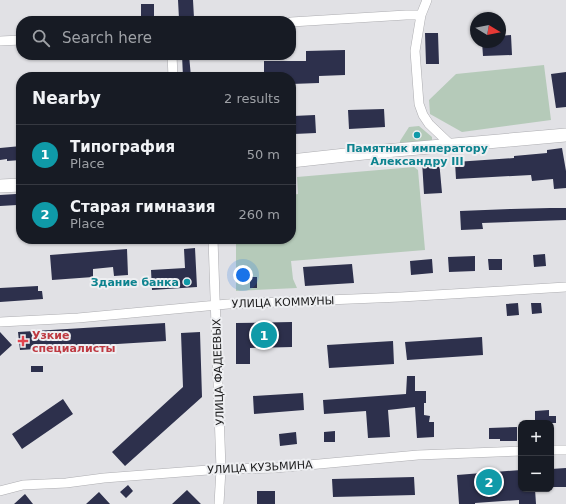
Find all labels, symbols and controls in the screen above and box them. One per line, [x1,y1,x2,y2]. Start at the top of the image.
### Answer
north arrow [470,12,506,48]
search box [16,16,296,60]
icon: search [30,27,52,49]
text: Search here [62,29,152,47]
text: Nearby [32,88,101,108]
text: 2 results [224,91,280,106]
marker: Памятник императору Александру III [412,130,422,140]
text: Типография [70,138,175,156]
place label: Памятник императору Александру III [346,142,488,168]
text: 1 [40,147,50,162]
text: 50 m [247,147,280,162]
text: Place [70,156,105,171]
text: Старая гимназия [70,198,216,216]
text: 2 [40,207,50,222]
text: 260 m [238,207,280,222]
text: Place [70,216,105,231]
your location [233,265,253,285]
place label: Здание банка [91,276,179,289]
marker: Здание банка [182,277,192,287]
street label: УЛИЦА КОММУНЫ [231,294,335,311]
street label: УЛИЦА ФАДЕЕВЫХ [210,318,227,426]
pin: 1 [251,320,277,350]
place label: Узкие специалисты [32,329,116,355]
marker: Узкие специалисты [17,335,29,347]
map controls [518,420,554,492]
button: + [518,420,554,456]
button: − [518,456,554,492]
street label: УЛИЦА КУЗЬМИНА [207,458,313,477]
pin: 2 [476,467,502,497]

